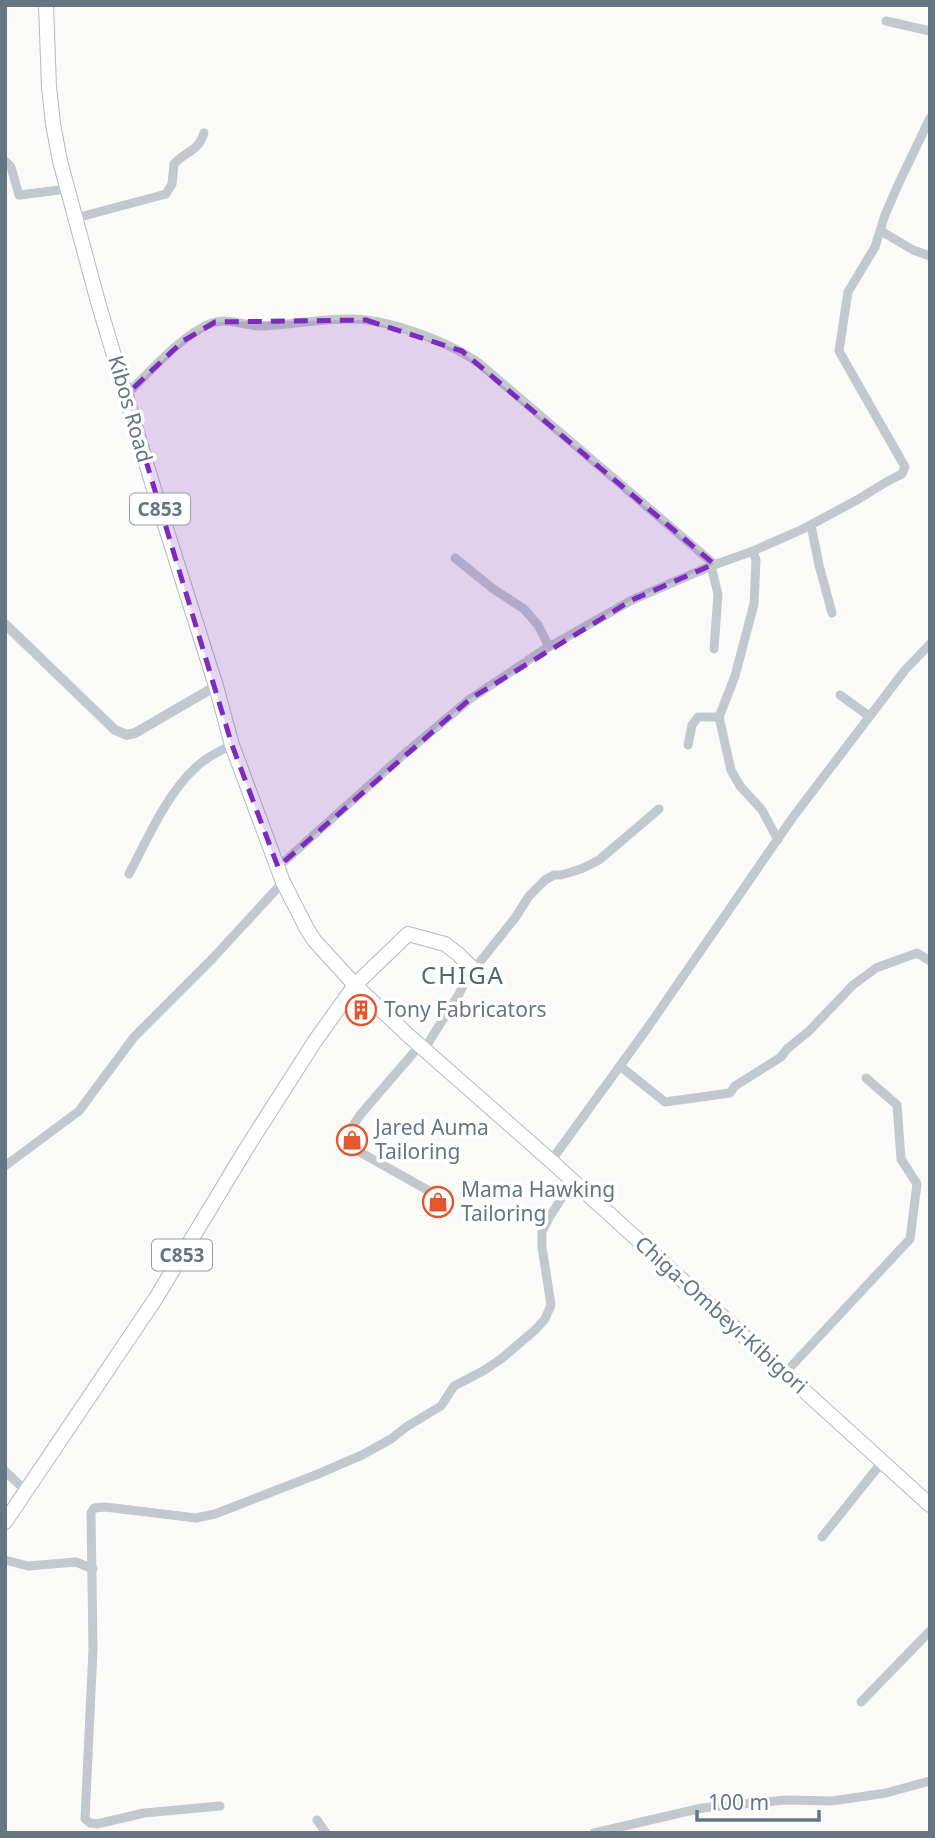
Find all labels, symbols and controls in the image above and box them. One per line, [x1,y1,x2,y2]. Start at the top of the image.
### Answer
street label: Kibos Road [102,352,160,465]
road number: C853 [130,494,190,524]
district label: CHIGA [421,958,505,991]
building icon: Tony Fabricators [344,993,378,1027]
place label: Tony Fabricators [384,995,547,1023]
place label: Jared Auma Tailoring [373,1113,489,1165]
shop icon: Jared Auma Tailoring [335,1123,369,1157]
place label: Mama Hawking Tailoring [461,1175,615,1227]
shop icon: Mama Hawking Tailoring [421,1185,455,1219]
street label: Chiga-Ombeyi-Kibigori [629,1229,814,1399]
road number: C853 [152,1240,212,1270]
scale bar [697,1778,820,1822]
text: 100 m [708,1788,769,1816]

